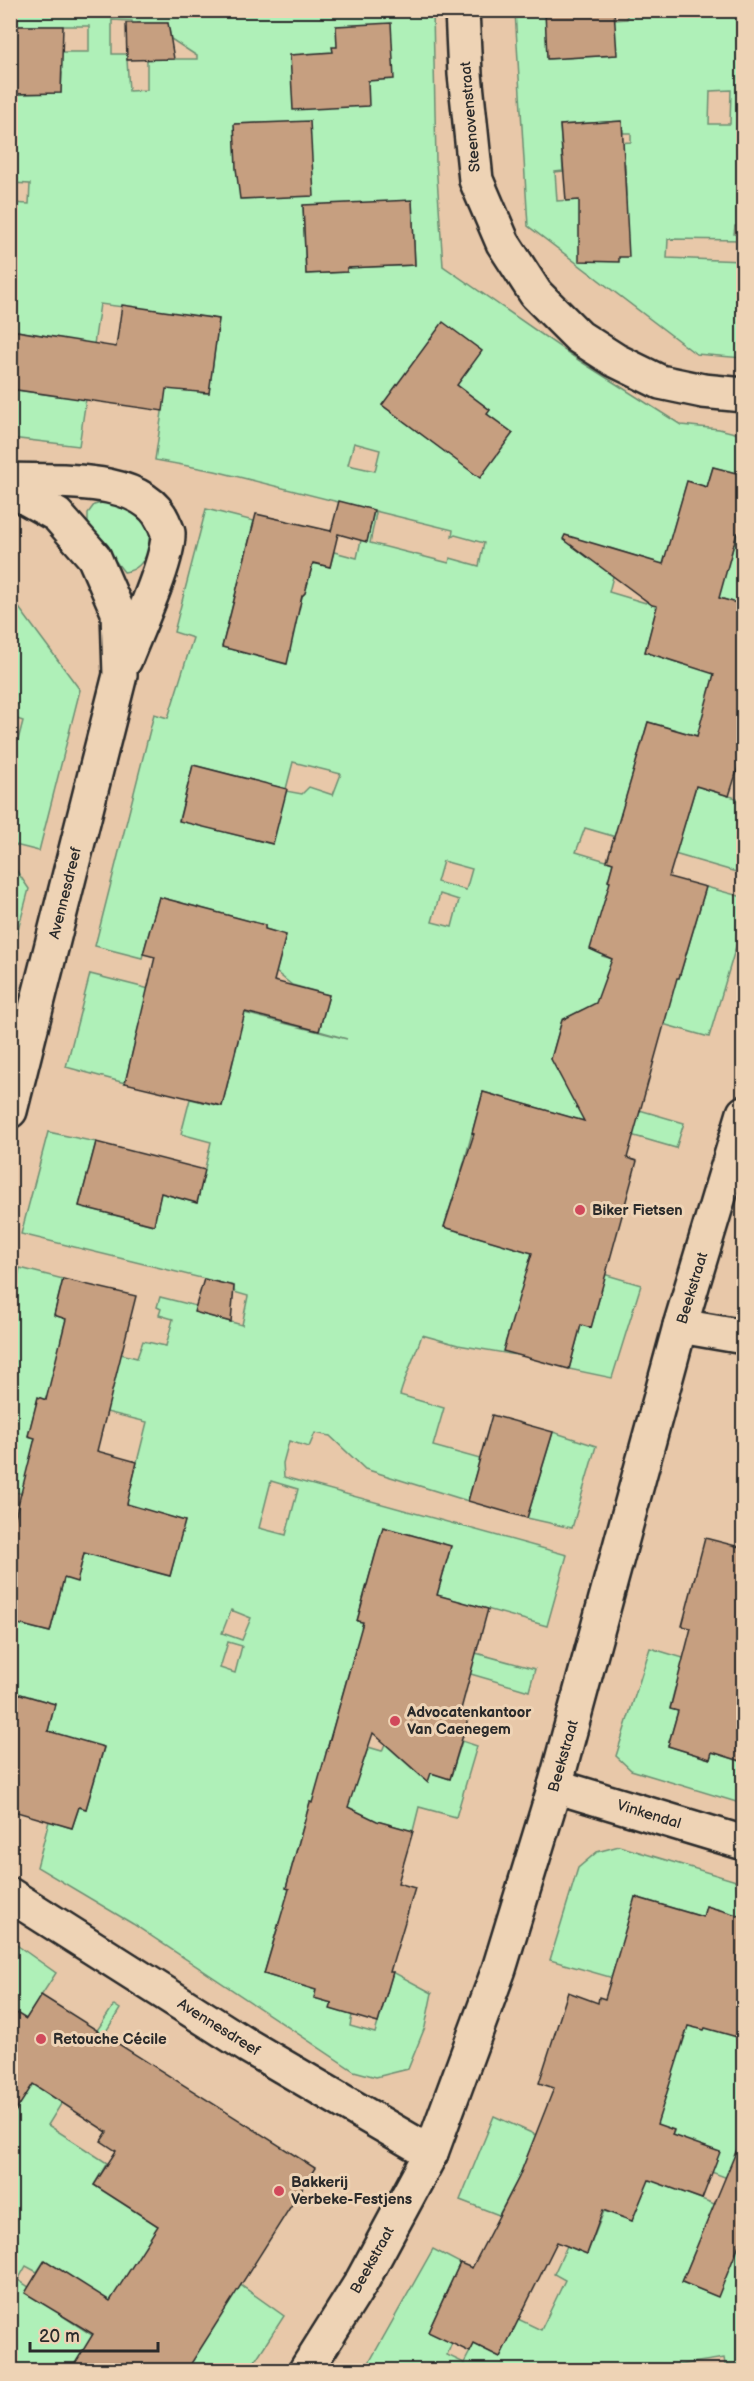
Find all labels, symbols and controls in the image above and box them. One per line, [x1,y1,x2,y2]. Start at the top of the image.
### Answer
street label: Steenovenstraat [456,60,485,173]
street label: Avennesdreef [45,845,86,941]
place label: Biker Fietsen [592,1201,683,1220]
marker: Biker Fietsen [573,1203,587,1217]
street label: Beekstraat [673,1250,713,1326]
place label: Advocatenkantoor Van Caenegem [406,1703,532,1739]
marker: Advocatenkantoor Van Caenegem [388,1714,402,1728]
street label: Beekstraat [544,1718,583,1794]
street label: Vinkendal [614,1796,683,1833]
street label: Avennesdreef [174,1994,264,2061]
place label: Retouche Cécile [53,2030,167,2049]
marker: Retouche Cécile [34,2032,48,2046]
place label: Bakkerij Verbeke-Festjens [291,2173,412,2209]
marker: Bakkerij Verbeke-Festjens [272,2184,286,2198]
street label: Beekstraat [346,2223,399,2297]
scale bar [30,2315,158,2353]
text: 20 m [39,2326,80,2347]

